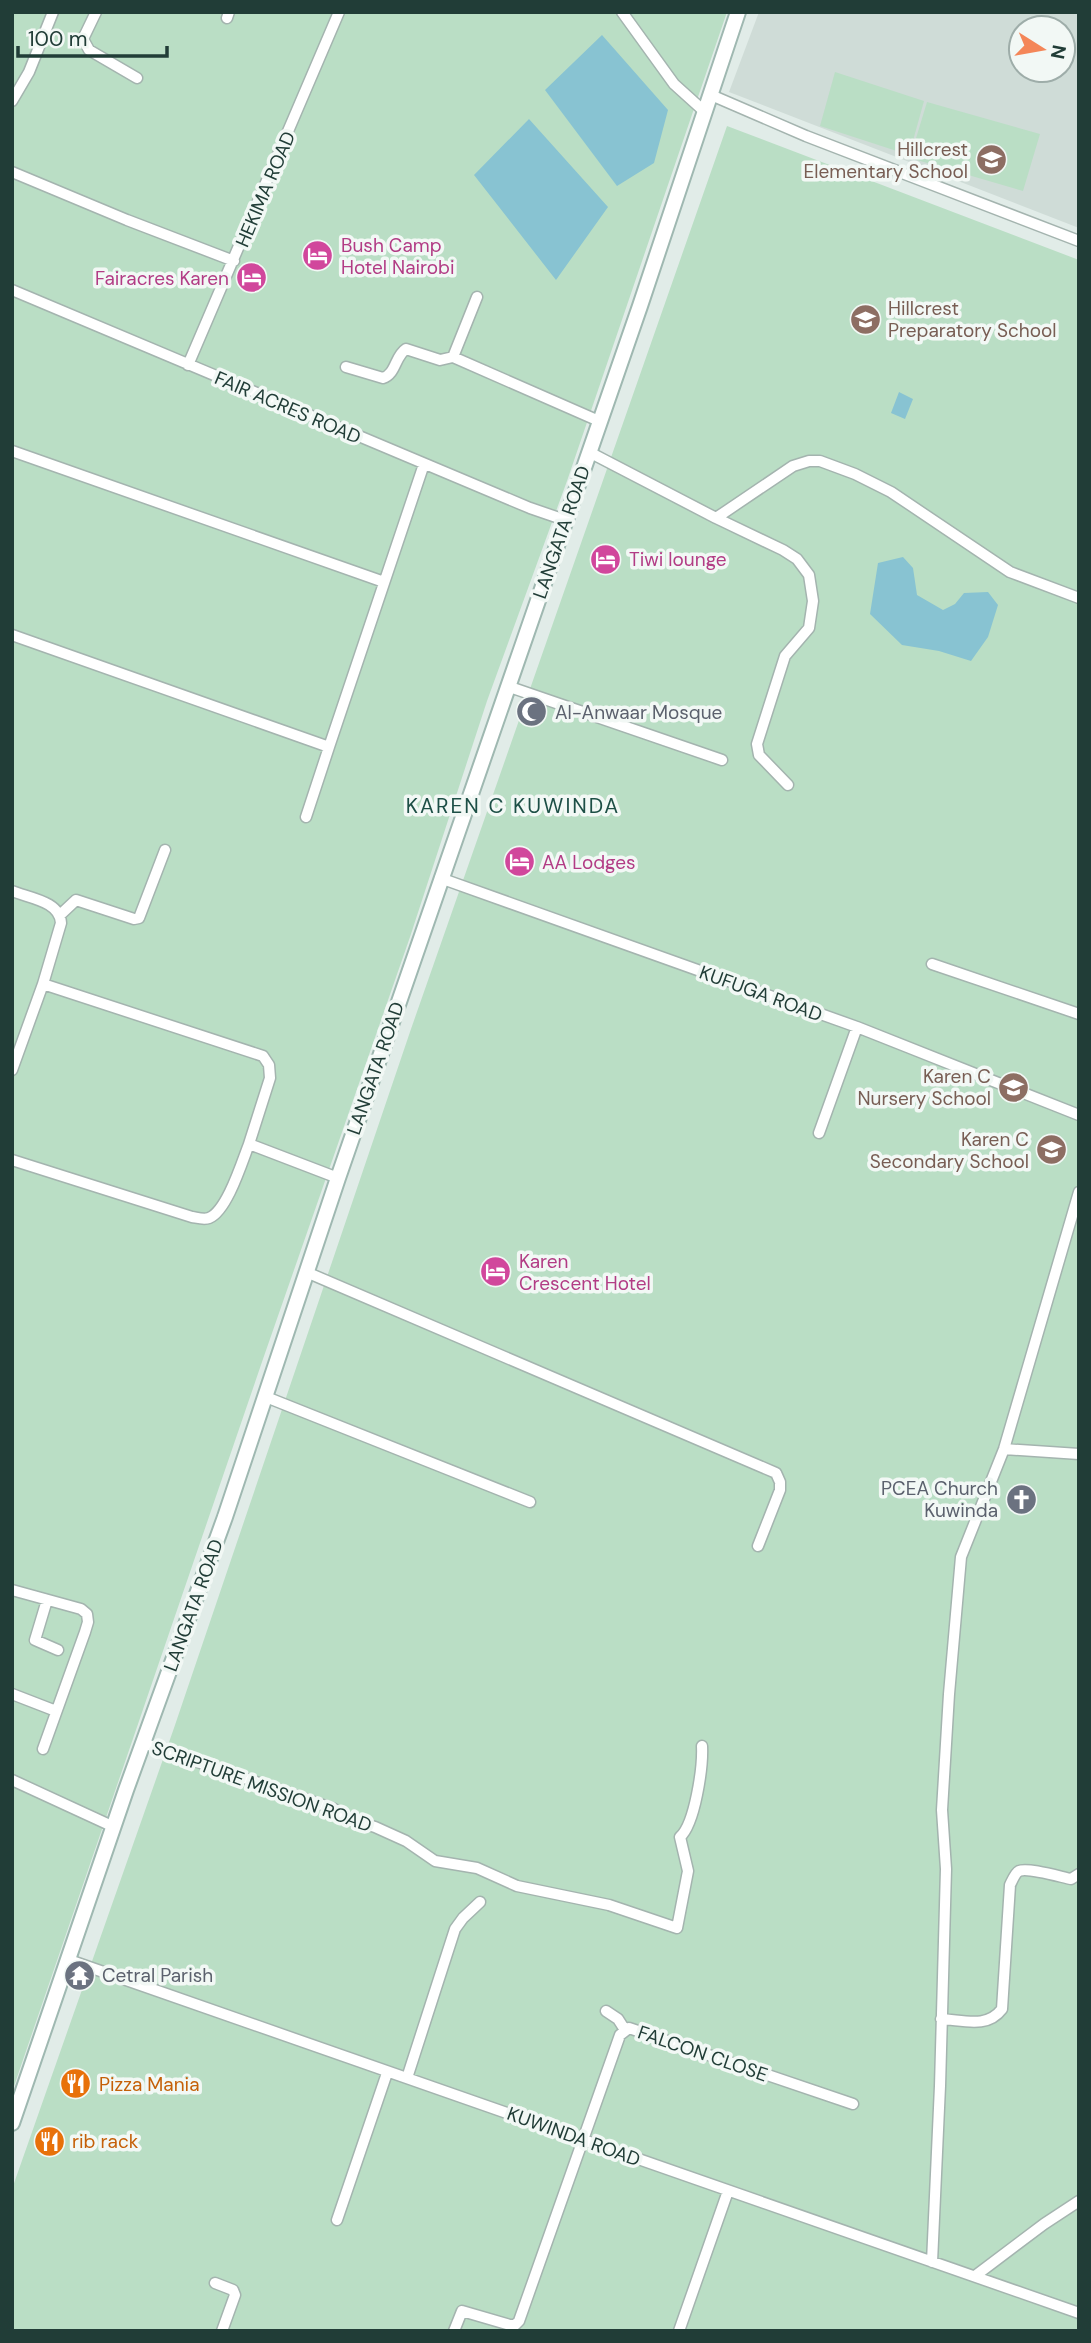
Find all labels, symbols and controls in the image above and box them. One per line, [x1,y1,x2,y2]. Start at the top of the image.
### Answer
scale bar [18,14,166,58]
north arrow [1007,14,1077,84]
text: 100 m [28,25,88,53]
text: N [1045,43,1072,61]
street label: HEKIMA ROAD [230,127,301,251]
place label: Hillcrest Elementary School [804,137,968,184]
school or university icon: Hillcrest Elementary School [974,143,1008,177]
place label: Bush Camp Hotel Nairobi [341,233,455,280]
hotel icon: Bush Camp Hotel Nairobi [301,239,335,273]
hotel icon: Fairacres Karen [235,261,269,295]
place label: Fairacres Karen [95,266,229,291]
place label: Hillcrest Preparatory School [888,296,1057,343]
school or university icon: Hillcrest Preparatory School [848,302,882,336]
street label: FAIR ACRES ROAD [211,365,365,450]
street label: LANGATA ROAD [527,462,596,602]
hotel icon: Tiwi lounge [589,542,623,576]
place label: Tiwi lounge [629,547,727,572]
mosque icon: Al-Anwaar Mosque [515,695,549,729]
place label: Al-Anwaar Mosque [555,700,722,725]
district label: KAREN C KUWINDA [406,792,620,820]
hotel icon: AA Lodges [502,845,536,879]
place label: AA Lodges [542,850,636,875]
street label: KUFUGA ROAD [696,960,826,1027]
street label: LANGATA ROAD [341,998,410,1138]
place label: Karen C Nursery School [857,1064,991,1111]
school or university icon: Karen C Nursery School [997,1070,1031,1104]
place label: Karen C Secondary School [870,1127,1029,1174]
school or university icon: Karen C Secondary School [1035,1133,1069,1167]
place label: Karen Crescent Hotel [519,1249,651,1296]
hotel icon: Karen Crescent Hotel [479,1255,513,1289]
place label: PCEA Church Kuwinda [881,1476,998,1523]
church icon: PCEA Church Kuwinda [1004,1482,1038,1516]
street label: LANGATA ROAD [158,1536,229,1675]
street label: SCRIPTURE MISSION ROAD [148,1735,375,1838]
temple icon: Cetral Parish [62,1958,96,1992]
place label: Cetral Parish [102,1963,213,1988]
street label: FALCON CLOSE [635,2020,771,2087]
restaurant icon: Pizza Mania [59,2067,93,2101]
place label: Pizza Mania [99,2072,200,2097]
street label: KUWINDA ROAD [504,2101,644,2172]
restaurant icon: rib rack [32,2124,66,2158]
place label: rib rack [72,2129,139,2154]

